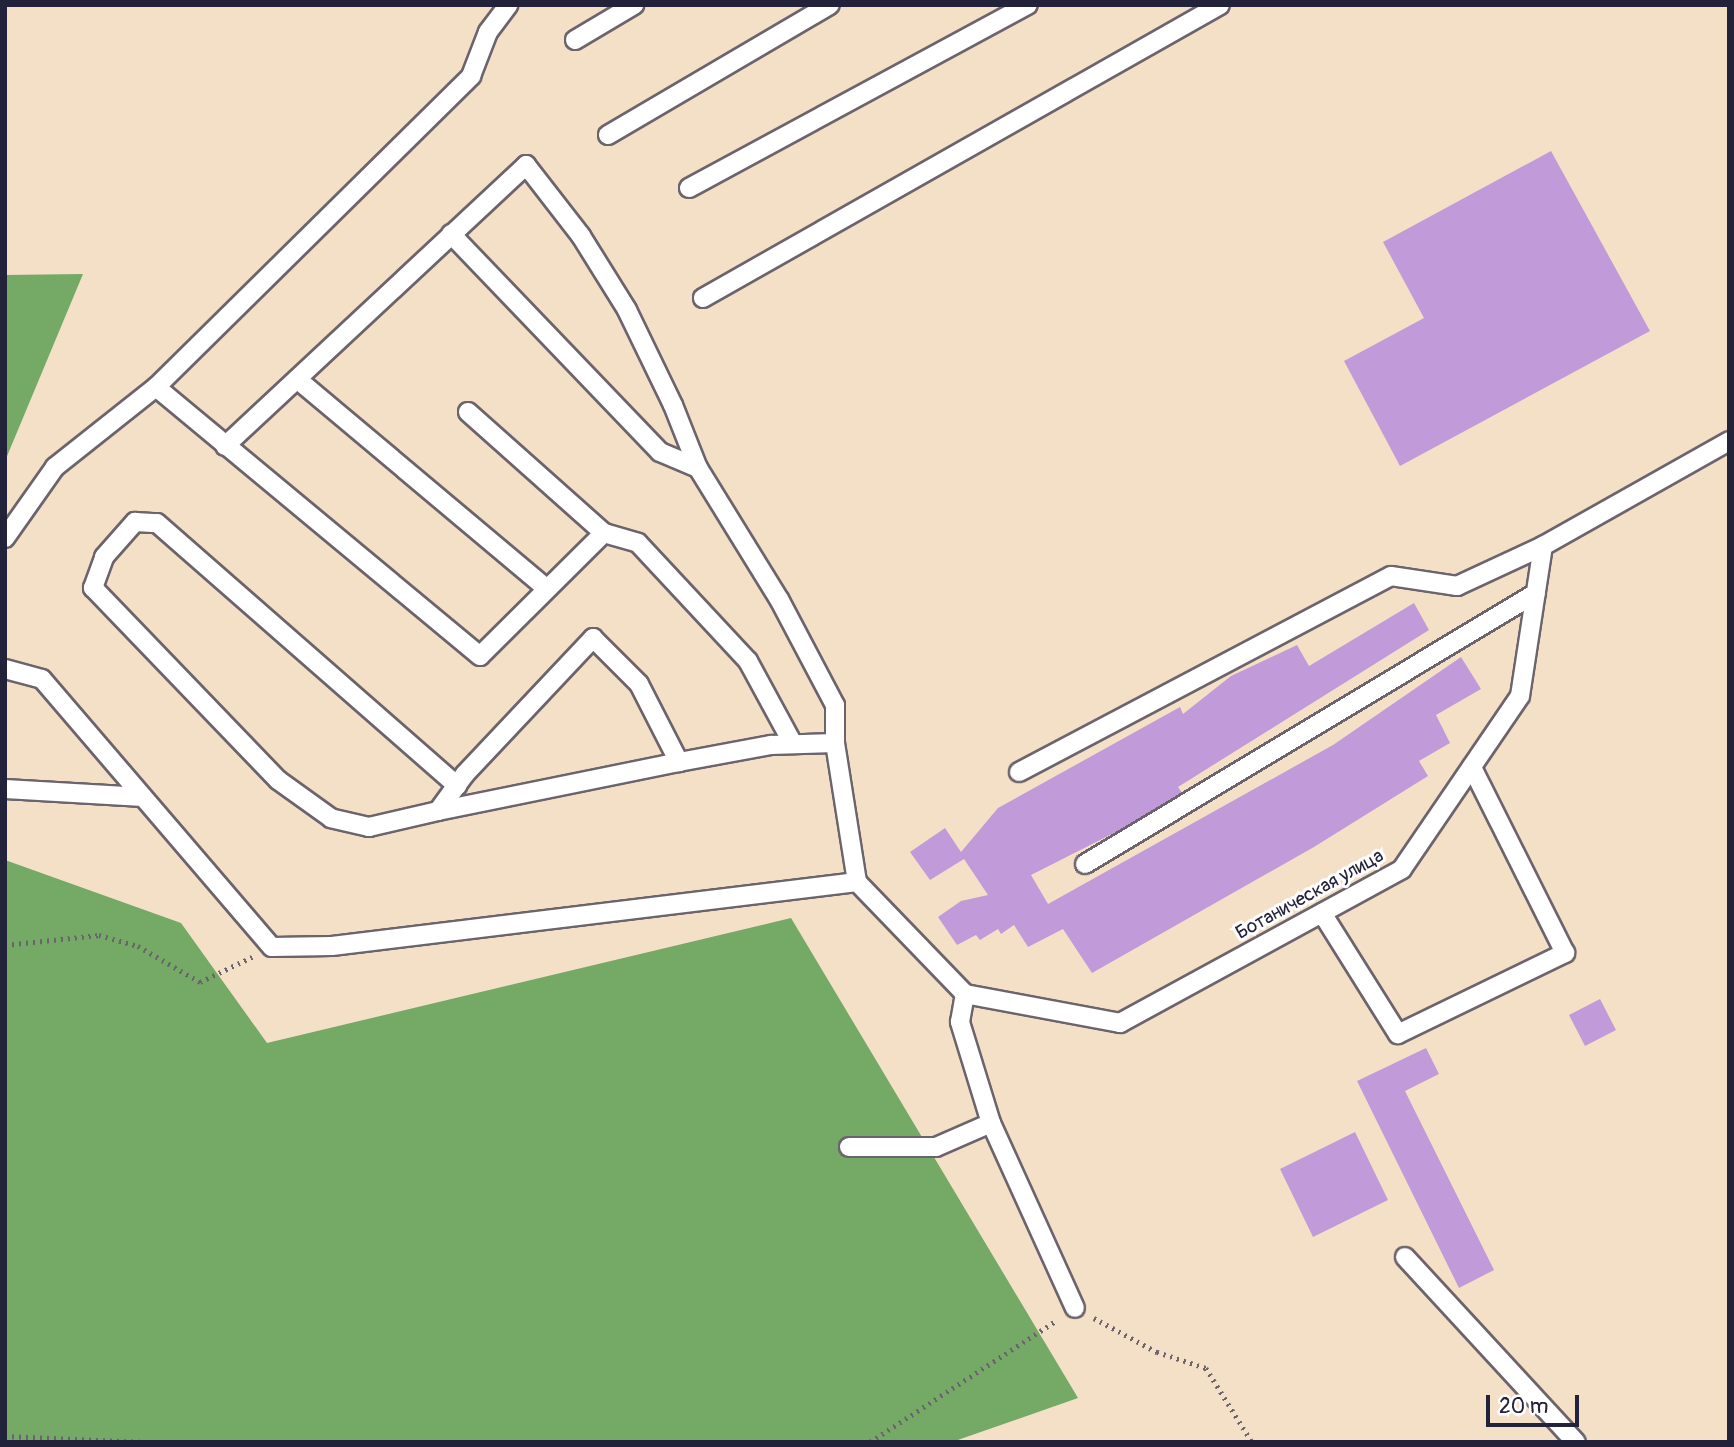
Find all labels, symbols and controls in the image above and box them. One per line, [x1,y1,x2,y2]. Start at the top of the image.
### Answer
street label: Ботаническая улица [1232,845,1388,945]
scale bar [1489,1380,1582,1424]
text: 20 m [1499,1393,1548,1420]

